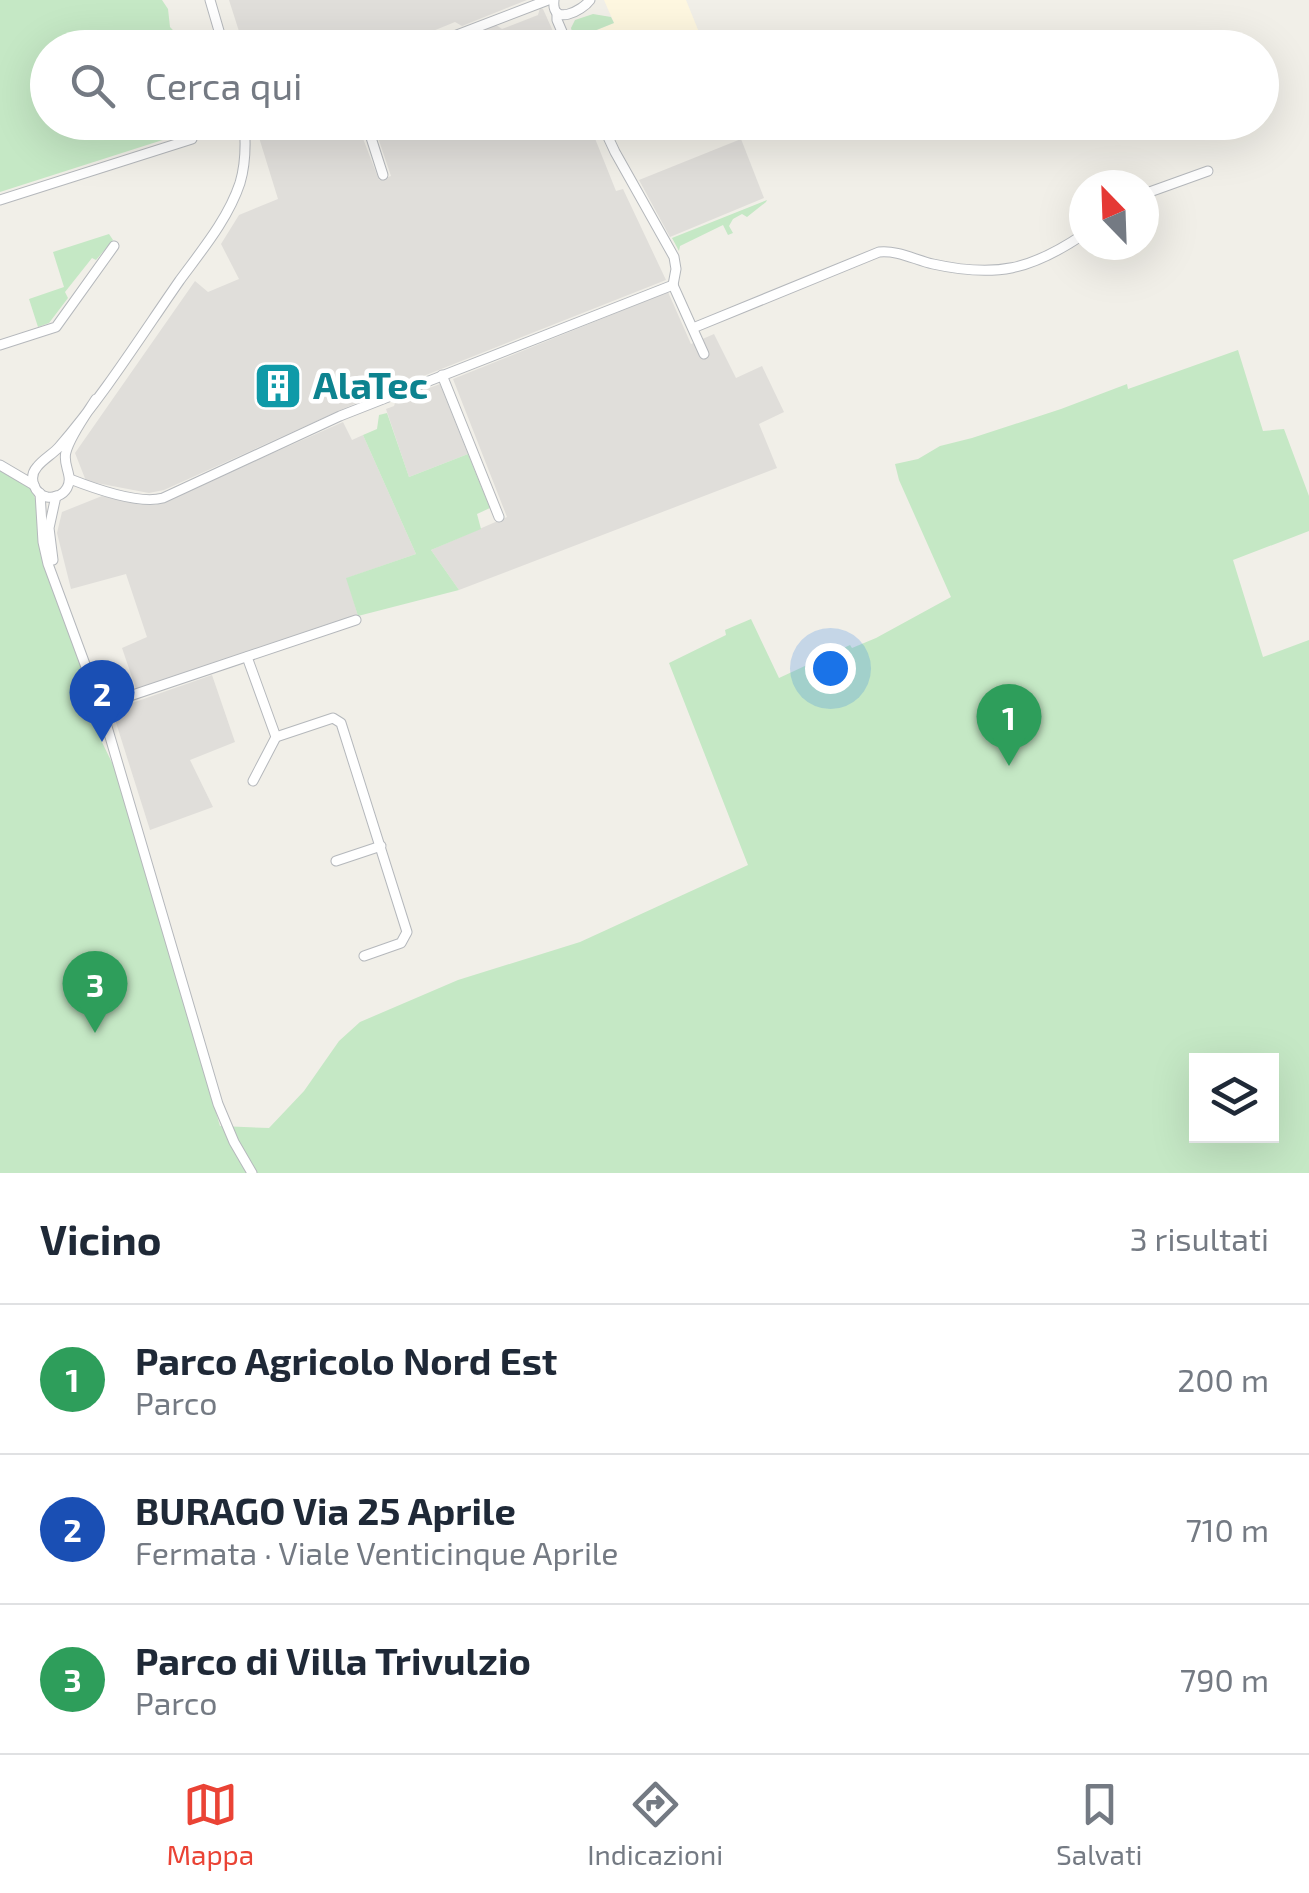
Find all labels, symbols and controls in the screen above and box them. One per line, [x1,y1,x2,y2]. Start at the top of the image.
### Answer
search box [30,30,1279,140]
icon: search [65,58,120,113]
text: Cerca qui [145,62,302,108]
north arrow [1069,170,1159,260]
building icon: AlaTec [252,360,304,412]
place label: AlaTec [313,361,428,407]
your location [805,643,856,694]
pin: 2 [70,660,134,742]
pin: 1 [976,684,1042,766]
pin: 3 [62,950,128,1033]
map controls [1189,1053,1279,1143]
button: layers [1189,1053,1279,1143]
text: Vicino [40,1213,161,1263]
text: 3 risultati [1130,1219,1269,1257]
text: Parco Agricolo Nord Est [135,1337,557,1383]
text: 1 [66,1360,79,1398]
text: 200 m [1177,1360,1269,1398]
text: Parco [135,1383,217,1421]
text: BURAGO Via 25 Aprile [135,1487,516,1533]
text: 2 [63,1510,82,1548]
text: 710 m [1185,1510,1269,1548]
text: Fermata · Viale Venticinque Aprile [135,1533,619,1571]
text: Parco di Villa Trivulzio [135,1637,531,1683]
text: 3 [63,1660,82,1698]
text: 790 m [1180,1660,1269,1698]
text: Parco [135,1683,217,1721]
tab: Mappa [166,1777,254,1871]
tab: Indicazioni [587,1777,723,1871]
tab: Salvati [1056,1777,1143,1871]

